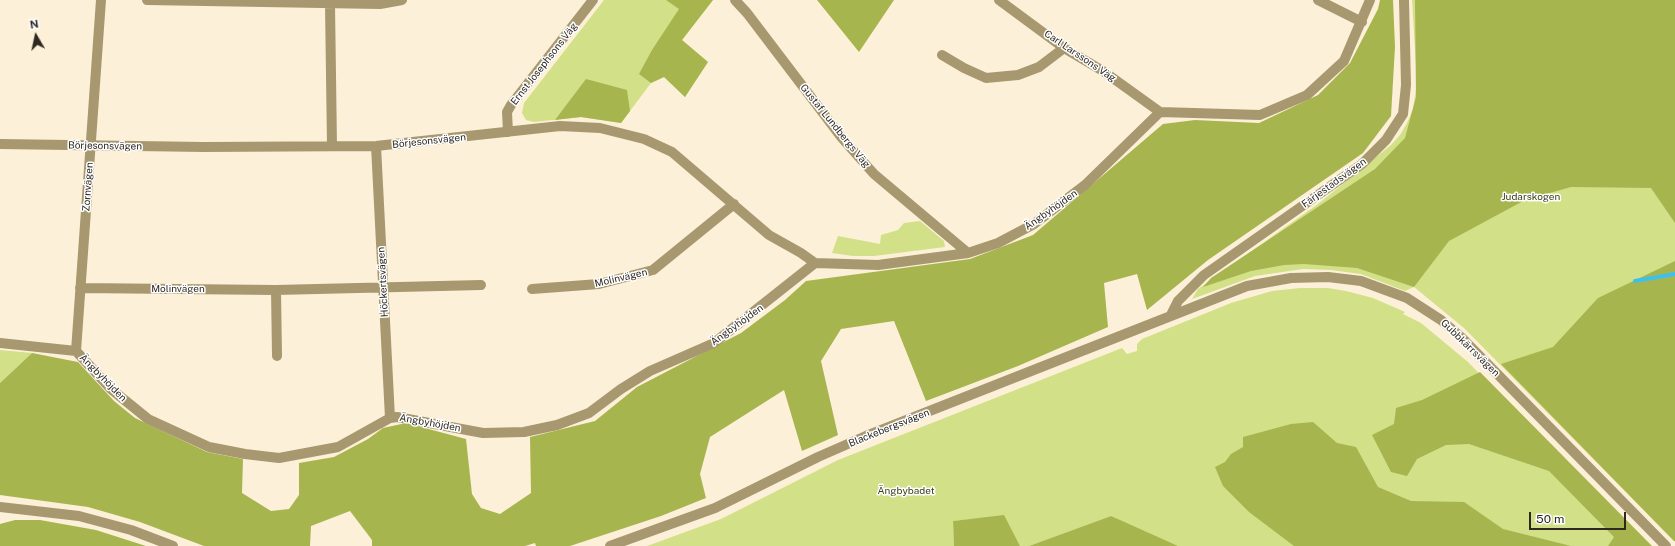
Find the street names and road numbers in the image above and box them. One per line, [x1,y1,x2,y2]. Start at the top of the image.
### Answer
street label: Ernst Josephsons Väg [508,21,580,107]
street label: Carl Larssons Väg [1042,28,1118,84]
street label: Gustaf Lundbergs Väg [798,82,872,170]
street label: Börjesonsvägen [392,131,466,151]
street label: Börjesonsvägen [68,139,142,153]
street label: Färjestadsvägen [1299,156,1369,210]
street label: Zornvägen [80,162,96,212]
street label: Ängbyhöjden [1022,187,1080,233]
street label: Höckertsvägen [375,247,391,317]
street label: Molinvägen [594,266,648,290]
street label: Molinvägen [151,283,205,295]
street label: Ängbyhöjden [708,302,766,348]
street label: Gubbkärrsvägen [1438,317,1502,379]
street label: Ängbyhöjden [77,352,129,404]
street label: Blackebergsvägen [847,406,931,450]
street label: Ängbyhöjden [399,412,461,434]

